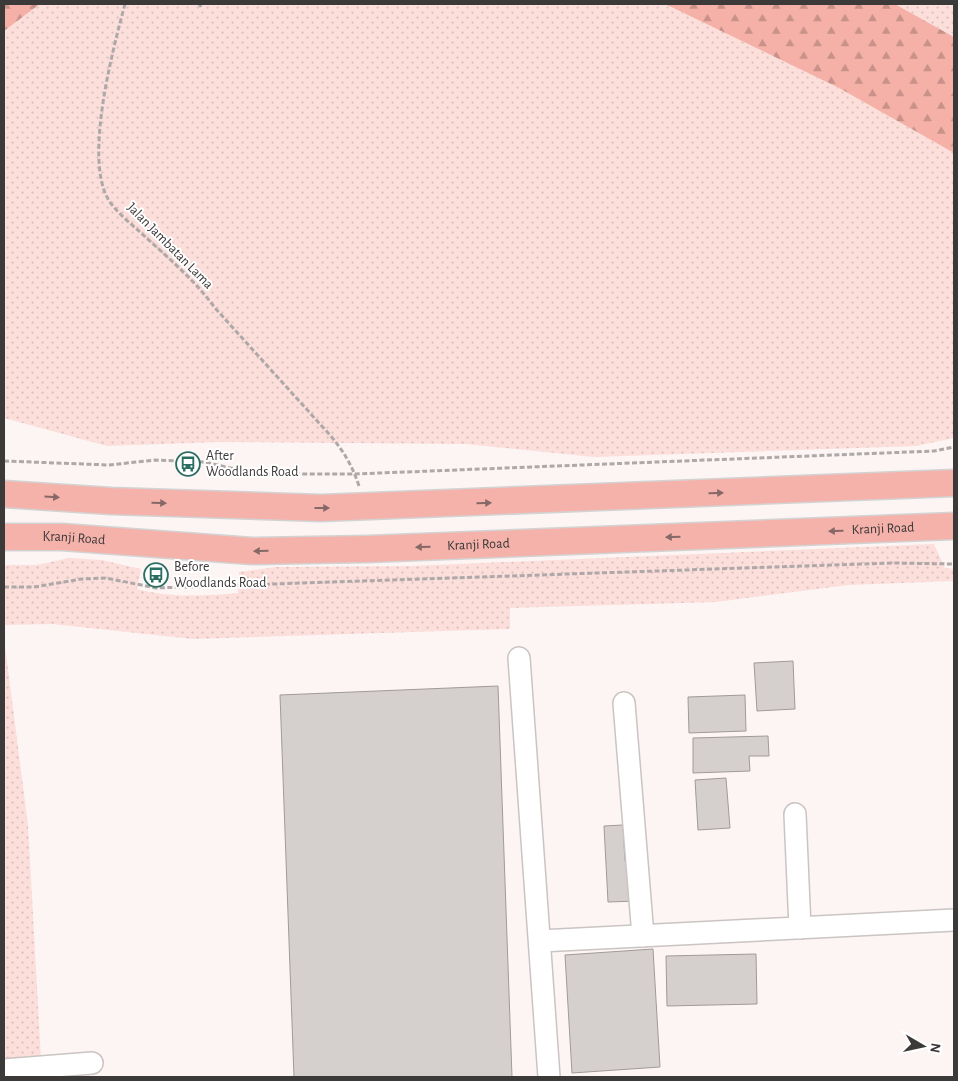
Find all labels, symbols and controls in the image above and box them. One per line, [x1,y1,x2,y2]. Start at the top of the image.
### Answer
street label: Jalan Jambatan Lama [124,200,216,292]
place label: After Woodlands Road [206,449,298,479]
bus stop icon: After Woodlands Road [175,451,201,477]
one-way arrow [709,489,725,497]
one-way arrow [45,494,61,502]
one-way arrow [476,498,492,506]
one-way arrow [152,499,168,507]
one-way arrow [314,504,330,512]
street label: Kranji Road [851,521,915,537]
one-way arrow [827,527,843,535]
street label: Kranji Road [43,530,106,547]
one-way arrow [665,533,681,541]
street label: Kranji Road [447,536,510,553]
one-way arrow [415,544,431,552]
one-way arrow [253,547,269,555]
place label: Before Woodlands Road [174,560,266,590]
bus stop icon: Before Woodlands Road [143,562,169,588]
north arrow [898,1021,948,1071]
text: N [927,1042,943,1054]

